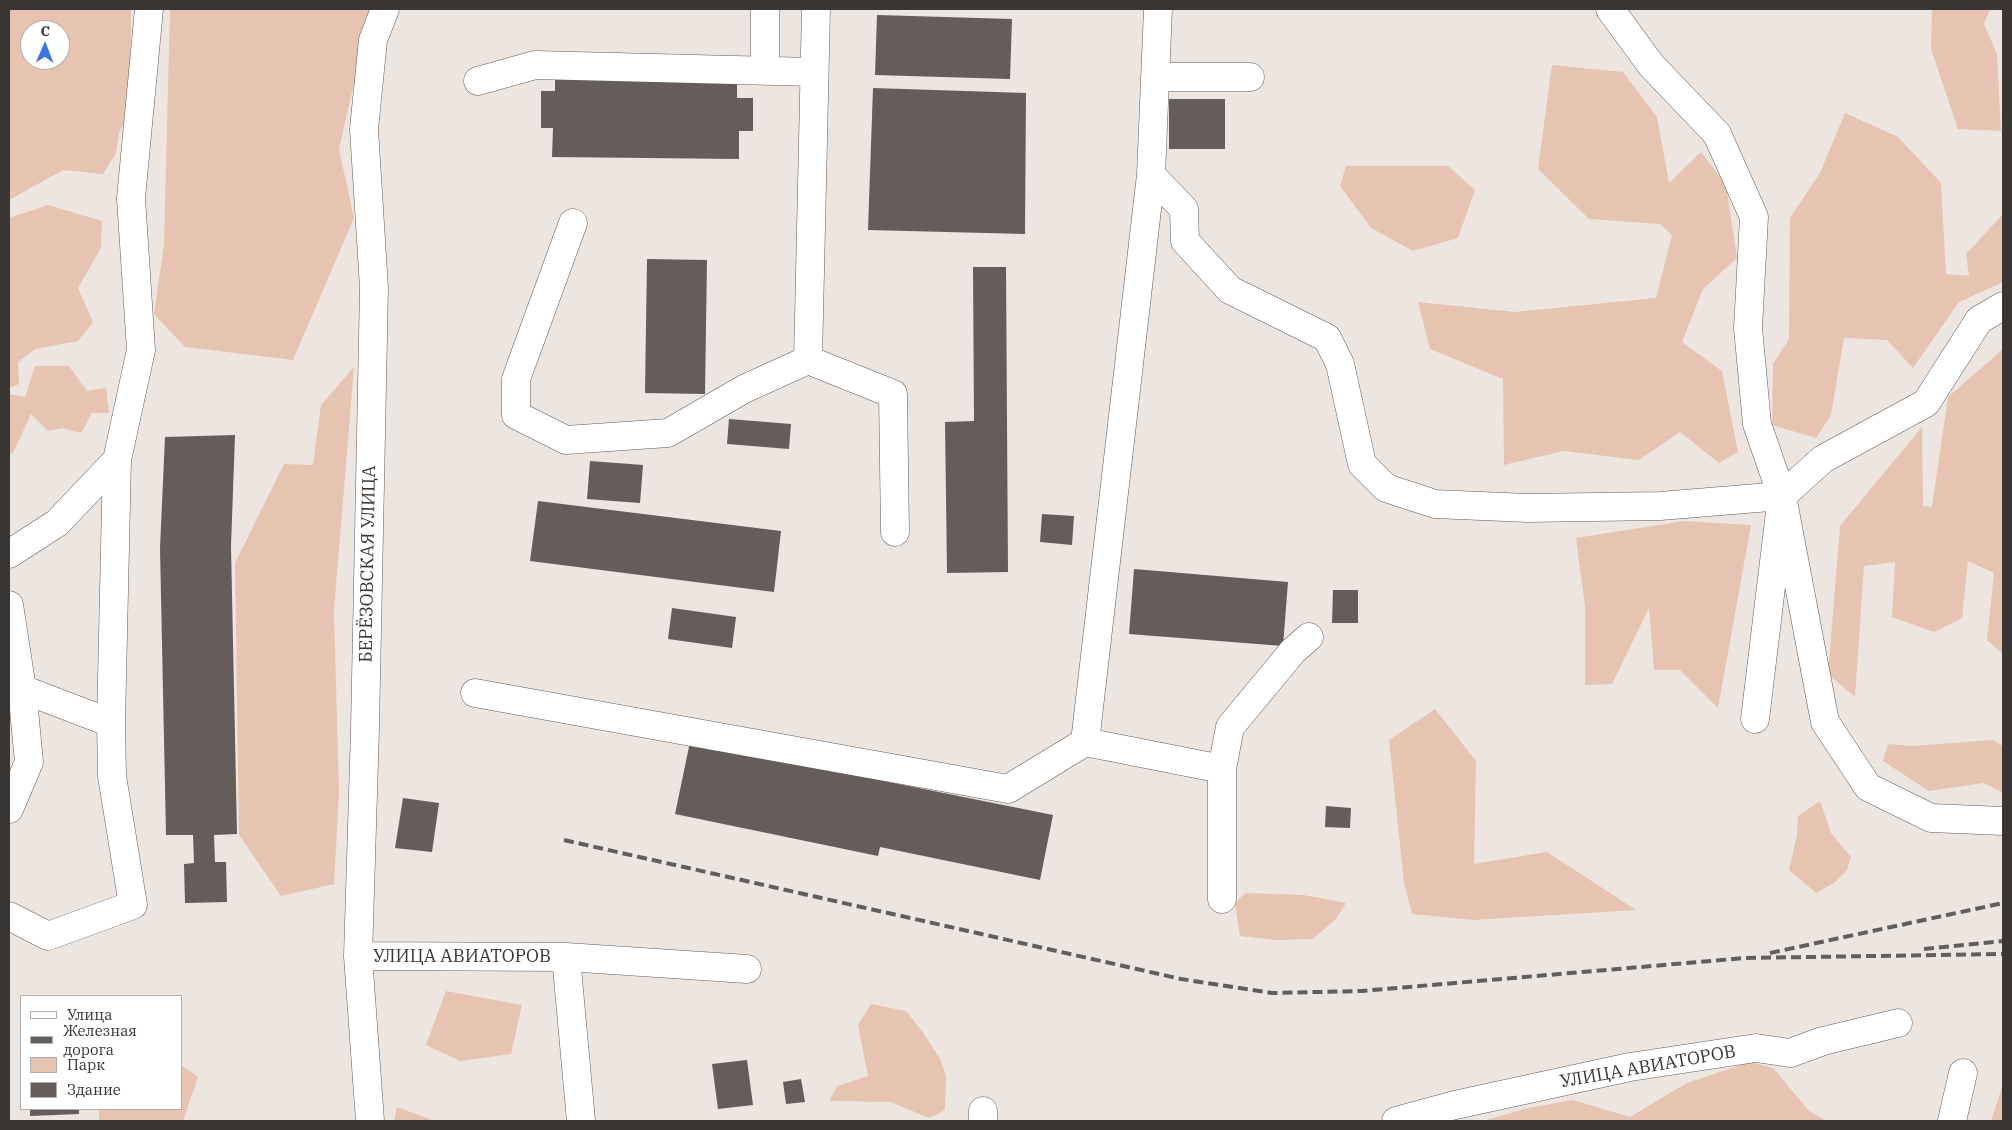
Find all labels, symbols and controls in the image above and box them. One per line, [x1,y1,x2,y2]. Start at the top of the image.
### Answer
north arrow [20,20,70,70]
text: С [40,22,50,40]
street label: БЕРЁЗОВСКАЯ УЛИЦА [355,465,381,663]
street label: УЛИЦА АВИАТОРОВ [373,946,551,968]
legend [20,995,182,1110]
text: Улица [67,1005,112,1024]
text: Железная дорога [63,1021,137,1059]
street label: УЛИЦА АВИАТОРОВ [1559,1041,1737,1093]
text: Парк [67,1055,105,1074]
text: Здание [67,1080,121,1099]

